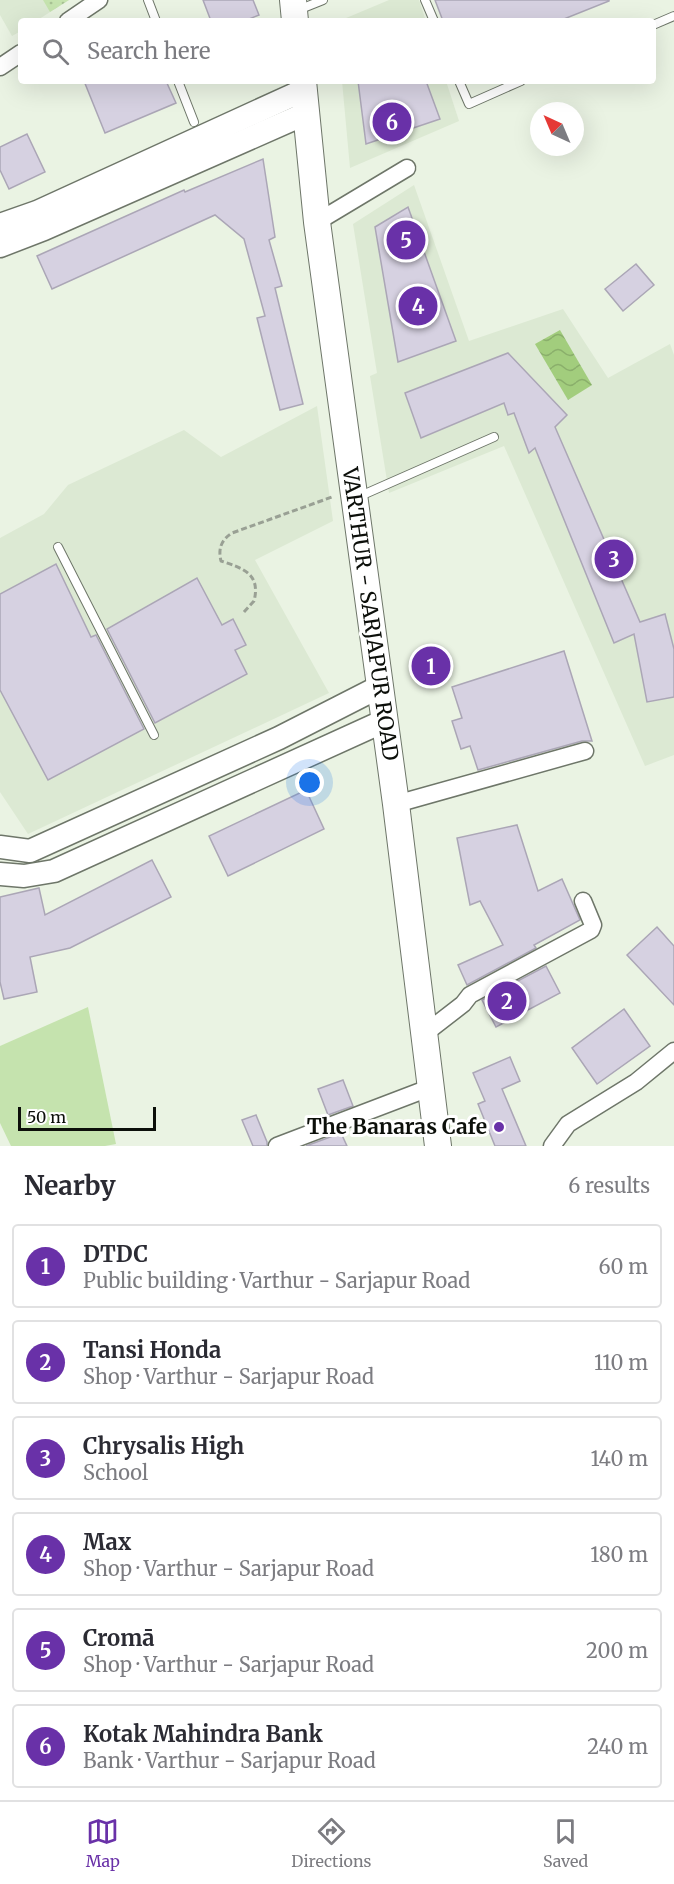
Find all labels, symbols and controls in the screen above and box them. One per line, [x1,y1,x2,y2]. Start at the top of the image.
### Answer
search box [18,18,656,84]
icon: search [39,35,72,68]
text: Search here [87,37,210,65]
pin: 6 [372,100,412,144]
north arrow [530,102,584,156]
pin: 5 [386,218,426,262]
pin: 4 [398,284,438,328]
street label: VARTHUR - SARJAPUR ROAD [336,465,404,763]
pin: 3 [594,536,634,582]
pin: 1 [412,644,450,688]
your location [295,768,324,797]
pin: 2 [488,978,526,1024]
scale bar [18,1104,156,1132]
text: 50 m [27,1107,66,1127]
place label: The Banaras Cafe [307,1113,487,1140]
marker: The Banaras Cafe [492,1120,506,1134]
text: Nearby [24,1169,116,1202]
text: 6 results [568,1173,650,1198]
text: DTDC [83,1240,148,1268]
text: 1 [41,1254,50,1279]
text: 60 m [598,1254,648,1279]
text: Public building · Varthur - Sarjapur Road [83,1268,470,1293]
text: Tansi Honda [83,1336,221,1364]
text: 2 [40,1350,51,1375]
text: 110 m [594,1350,648,1375]
text: Shop · Varthur - Sarjapur Road [83,1364,374,1389]
text: Chrysalis High [83,1432,244,1460]
text: 3 [40,1446,51,1471]
text: 140 m [591,1446,648,1471]
text: School [83,1460,148,1485]
text: Max [83,1528,131,1556]
text: 4 [39,1542,52,1567]
text: 180 m [590,1542,648,1567]
text: Shop · Varthur - Sarjapur Road [83,1556,374,1581]
text: Cromā [83,1624,155,1652]
text: 5 [40,1638,51,1663]
text: 200 m [586,1638,648,1663]
text: Shop · Varthur - Sarjapur Road [83,1652,374,1677]
text: Kotak Mahindra Bank [83,1720,323,1748]
text: 6 [39,1734,52,1759]
text: 240 m [587,1734,648,1759]
text: Bank · Varthur - Sarjapur Road [83,1748,376,1773]
tab: Map [86,1815,120,1871]
tab: Directions [291,1815,371,1871]
tab: Saved [543,1815,588,1871]

